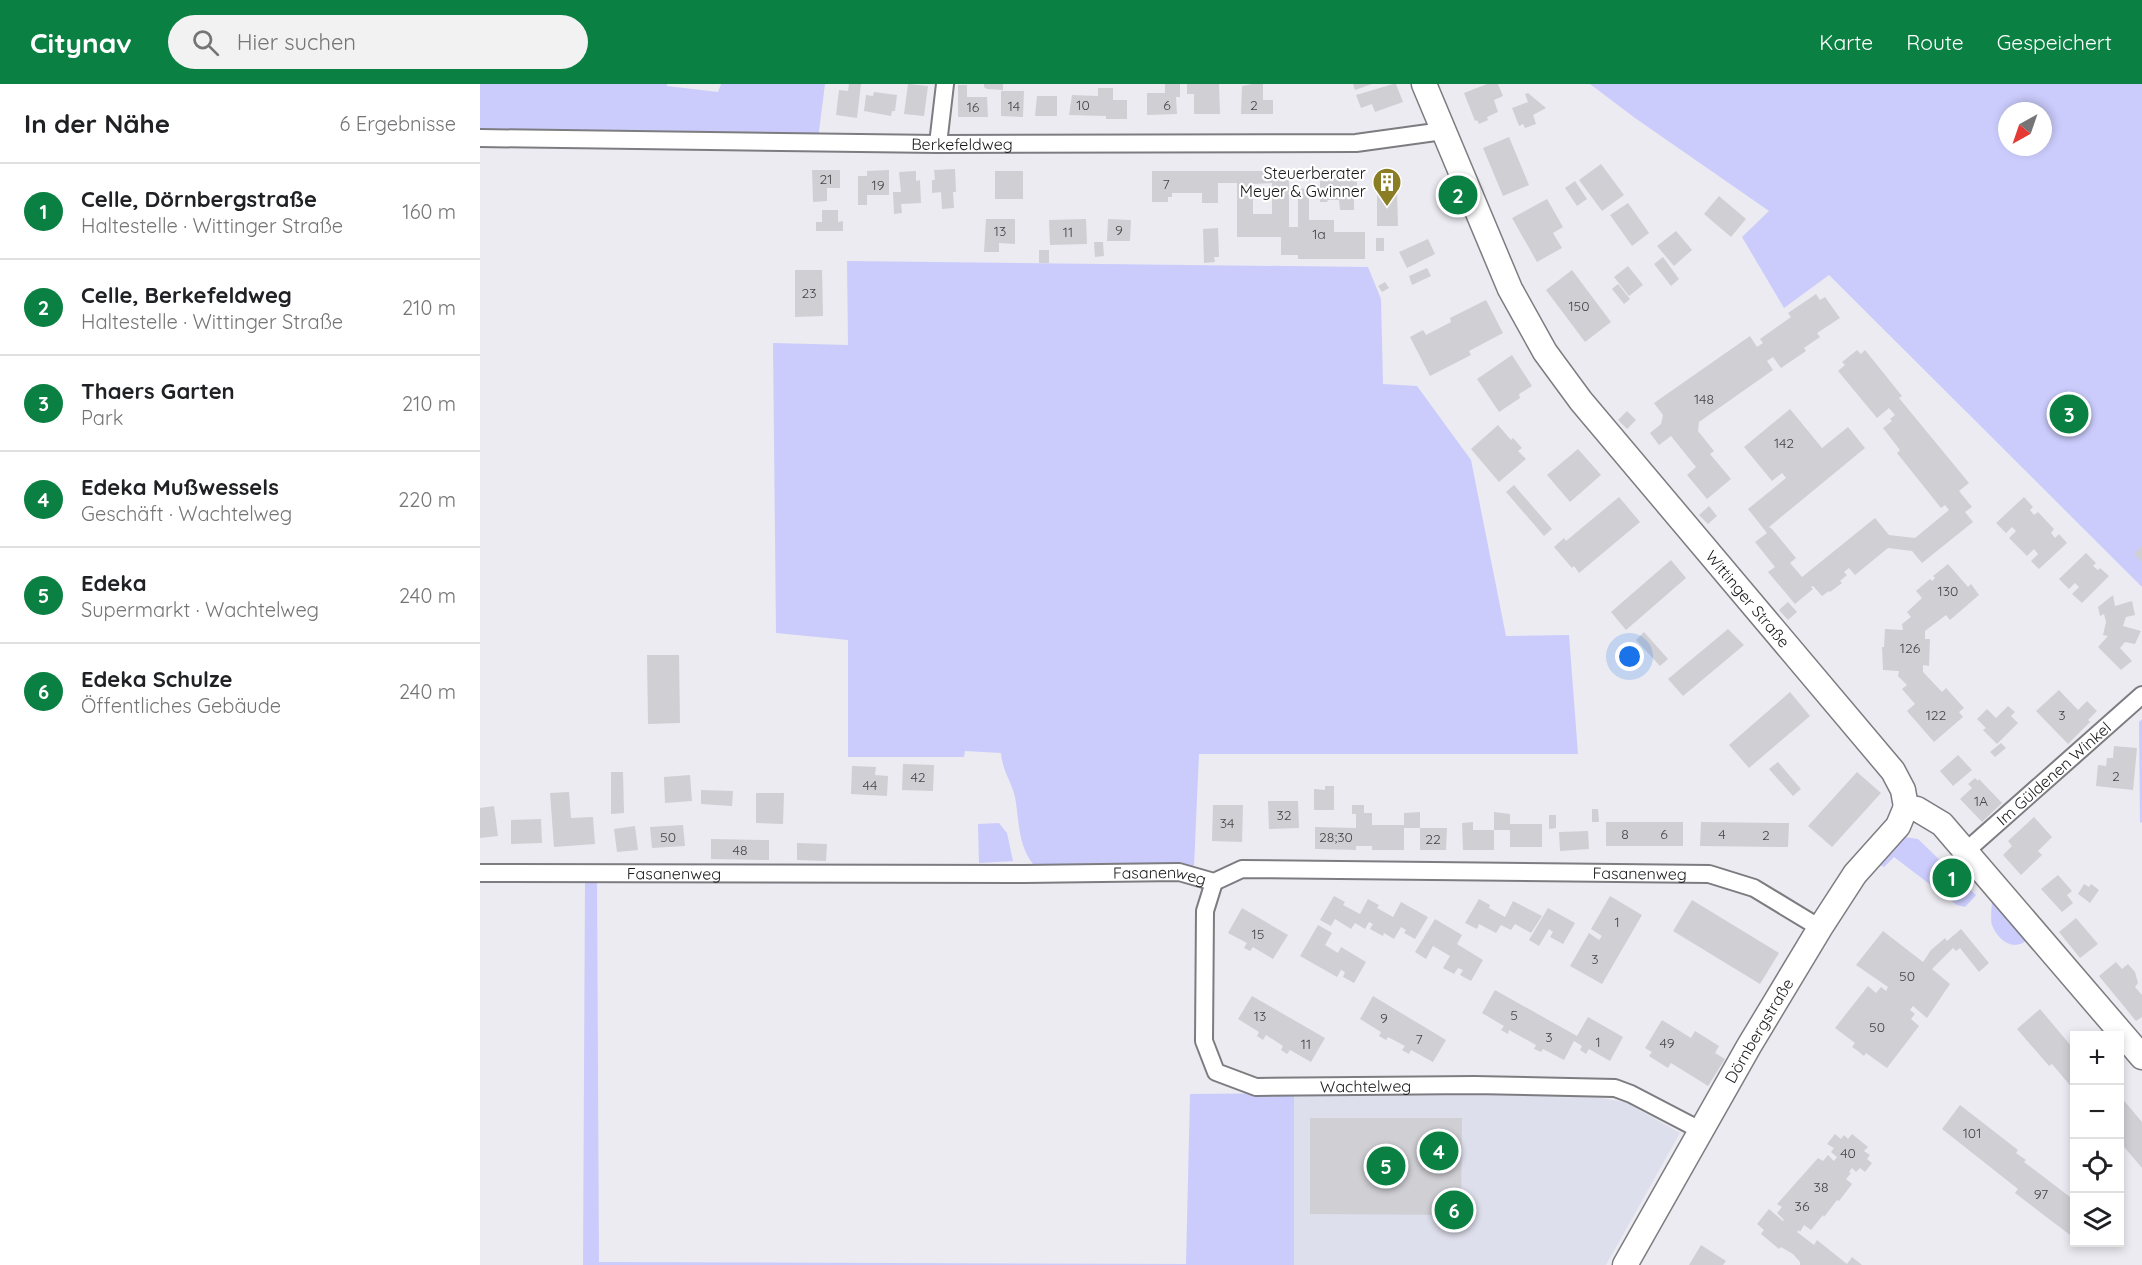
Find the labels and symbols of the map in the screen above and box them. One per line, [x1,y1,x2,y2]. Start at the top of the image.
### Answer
house number: 10 [1076,96,1090,114]
house number: 6 [1163,96,1171,114]
house number: 2 [1250,96,1258,114]
house number: 14 [1008,97,1020,115]
house number: 16 [967,98,980,116]
north arrow [1998,102,2052,156]
street label: Berkefeldweg [911,134,1013,154]
place label: Steuerberater Meyer & Gwinner [1240,163,1366,201]
building icon: Steuerberater Meyer & Gwinner [1371,166,1403,208]
house number: 21 [820,170,832,188]
pin: 2 [1438,172,1478,218]
house number: 7 [1162,175,1170,193]
house number: 19 [872,176,885,194]
house number: 9 [1115,221,1123,239]
house number: 13 [994,222,1006,240]
house number: 11 [1063,223,1073,241]
house number: 1a [1312,225,1326,243]
house number: 23 [801,284,817,302]
house number: 150 [1568,297,1590,315]
house number: 148 [1694,390,1714,408]
pin: 3 [2050,392,2088,436]
house number: 142 [1774,434,1794,452]
street label: Wittinger Straße [1701,546,1794,651]
house number: 130 [1938,582,1958,600]
house number: 126 [1900,639,1921,657]
your location [1615,642,1644,671]
house number: 122 [1926,706,1947,724]
house number: 3 [2058,706,2066,724]
street label: Im Güldenen Winkel [1992,717,2115,829]
house number: 2 [2112,767,2120,785]
house number: 42 [910,768,926,786]
house number: 44 [863,776,877,794]
house number: 1A [1974,792,1988,810]
house number: 32 [1276,806,1292,824]
house number: 34 [1220,814,1234,832]
house number: 8 [1621,825,1629,843]
house number: 6 [1660,825,1668,843]
house number: 4 [1718,825,1726,843]
house number: 2 [1762,826,1770,844]
house number: 50 [660,828,676,846]
house number: 28;30 [1319,828,1353,846]
house number: 22 [1425,830,1441,848]
house number: 48 [733,841,747,859]
pin: 1 [1932,856,1972,900]
street label: Fasanenweg [1113,862,1209,889]
street label: Fasanenweg [627,863,721,883]
street label: Fasanenweg [1592,863,1687,884]
house number: 1 [1614,913,1620,931]
house number: 15 [1252,925,1264,943]
house number: 3 [1591,950,1599,968]
house number: 50 [1899,967,1915,985]
street label: Dörnbergstraße [1720,974,1798,1087]
house number: 5 [1510,1006,1518,1024]
house number: 13 [1254,1007,1266,1025]
house number: 9 [1380,1009,1388,1027]
house number: 50 [1869,1018,1885,1036]
house number: 3 [1545,1028,1553,1046]
house number: 7 [1415,1030,1423,1048]
house number: 1 [1595,1033,1601,1051]
house number: 49 [1660,1034,1675,1052]
house number: 11 [1301,1035,1311,1053]
street label: Wachtelweg [1320,1076,1411,1096]
house number: 101 [1963,1124,1981,1142]
pin: 4 [1420,1128,1458,1174]
pin: 5 [1366,1144,1406,1188]
house number: 40 [1840,1144,1856,1162]
house number: 38 [1814,1178,1828,1196]
house number: 97 [2034,1185,2048,1203]
pin: 6 [1434,1188,1474,1232]
house number: 36 [1795,1197,1810,1215]

